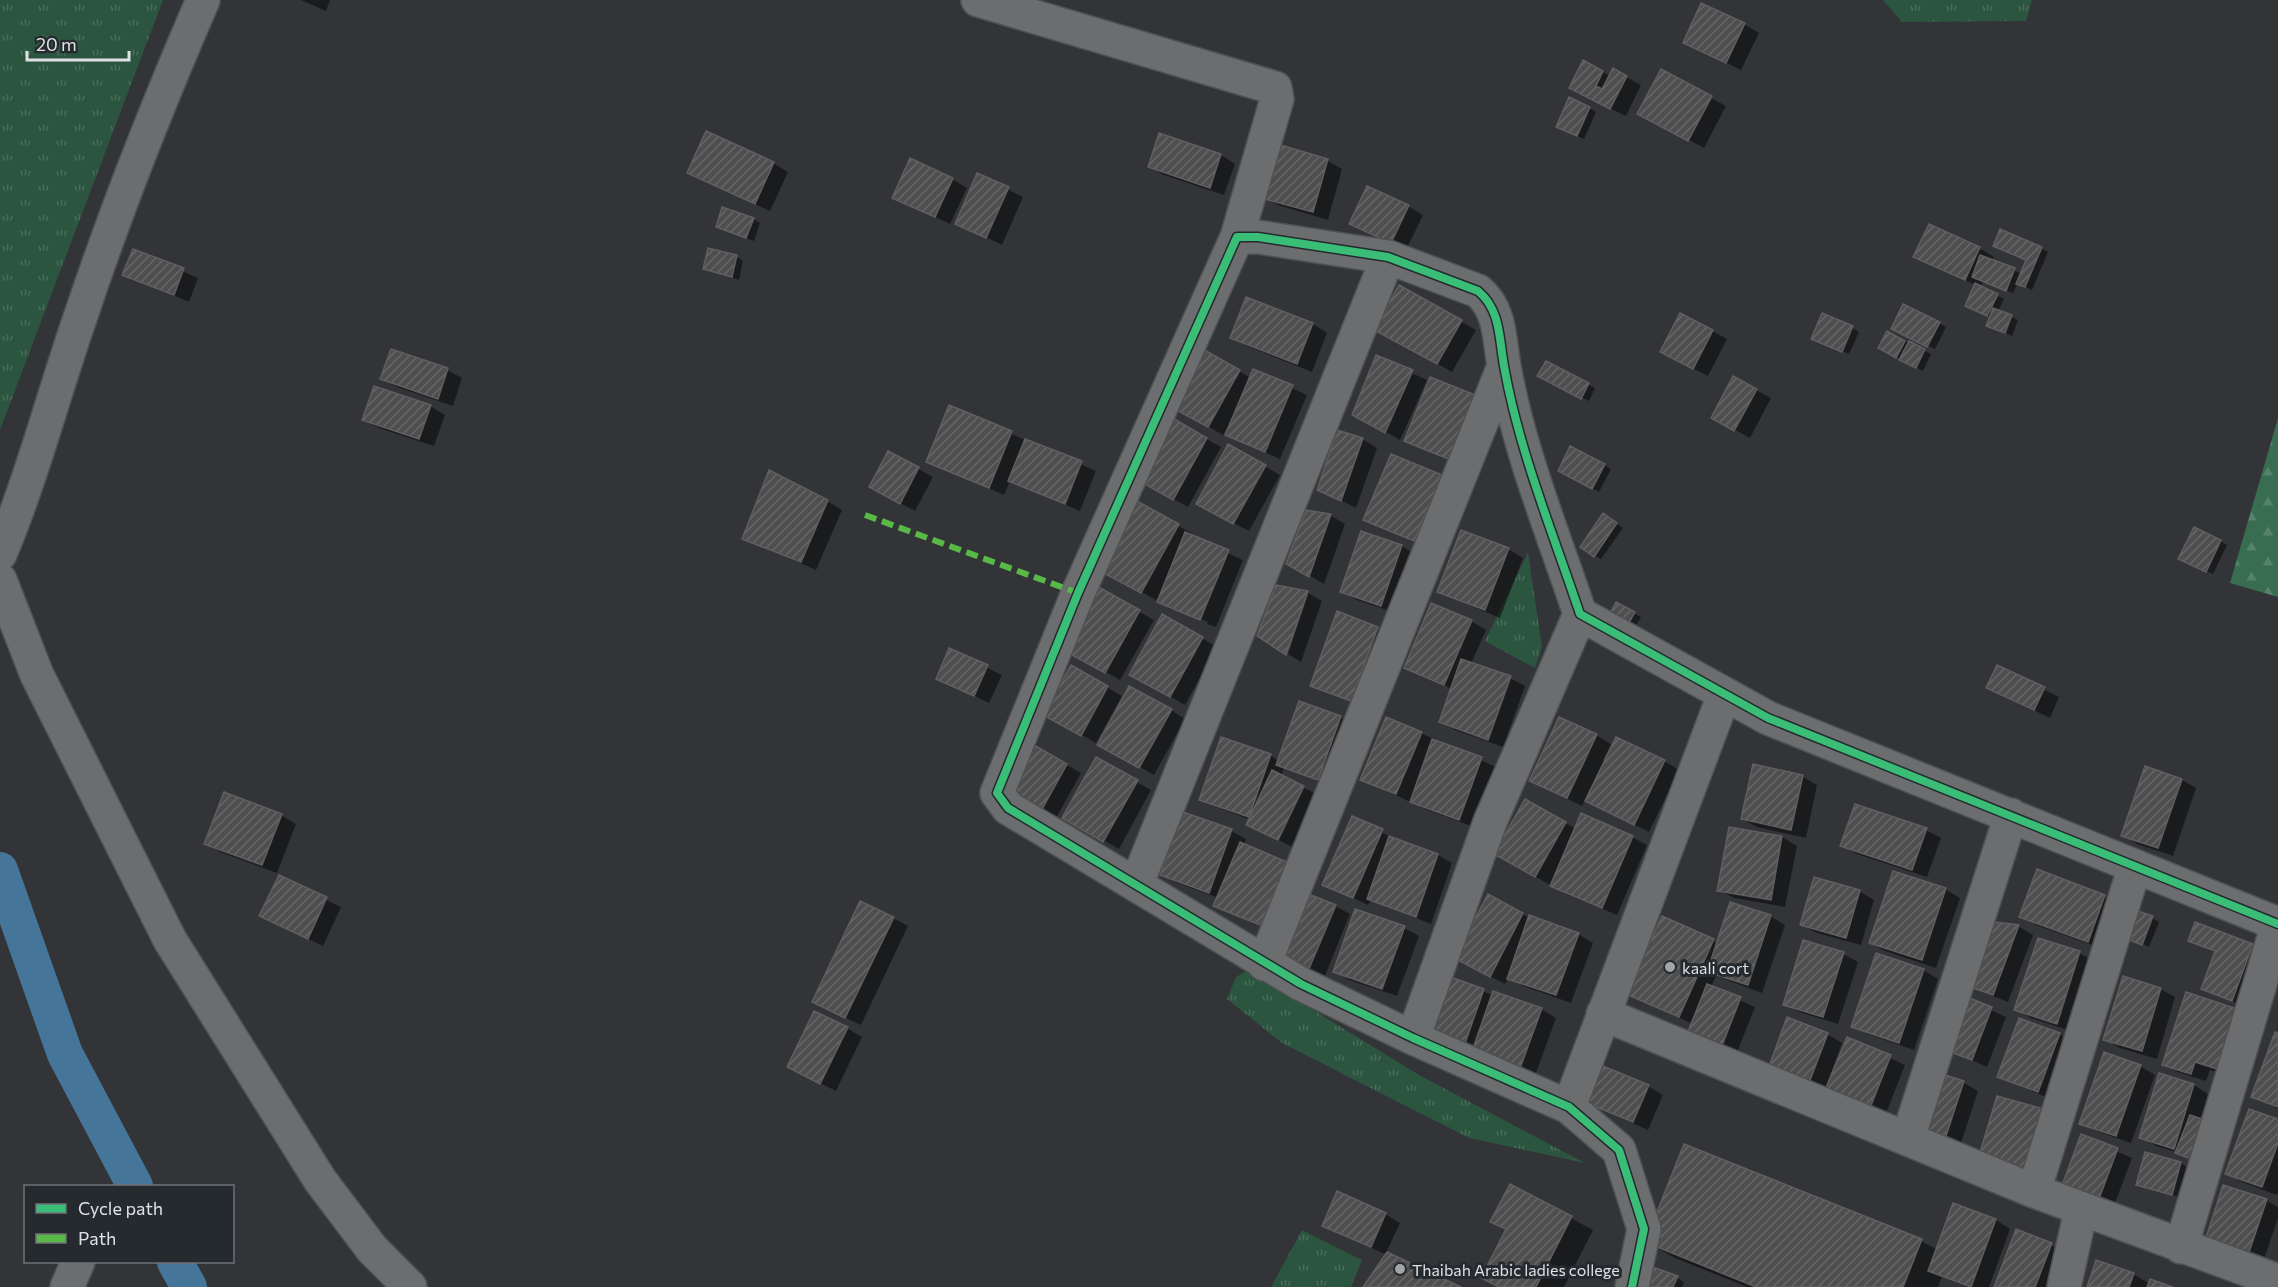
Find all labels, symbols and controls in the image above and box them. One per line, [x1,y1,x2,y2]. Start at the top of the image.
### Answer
scale bar [27,24,129,62]
text: 20 m [36,33,77,55]
place label: kaali cort [1682,958,1750,977]
marker: kaali cort [1663,960,1677,974]
legend [24,1185,234,1263]
text: Cycle path [78,1197,163,1219]
text: Path [78,1227,116,1249]
place label: Thaibah Arabic ladies college [1412,1260,1620,1279]
marker: Thaibah Arabic ladies college [1393,1262,1407,1276]

